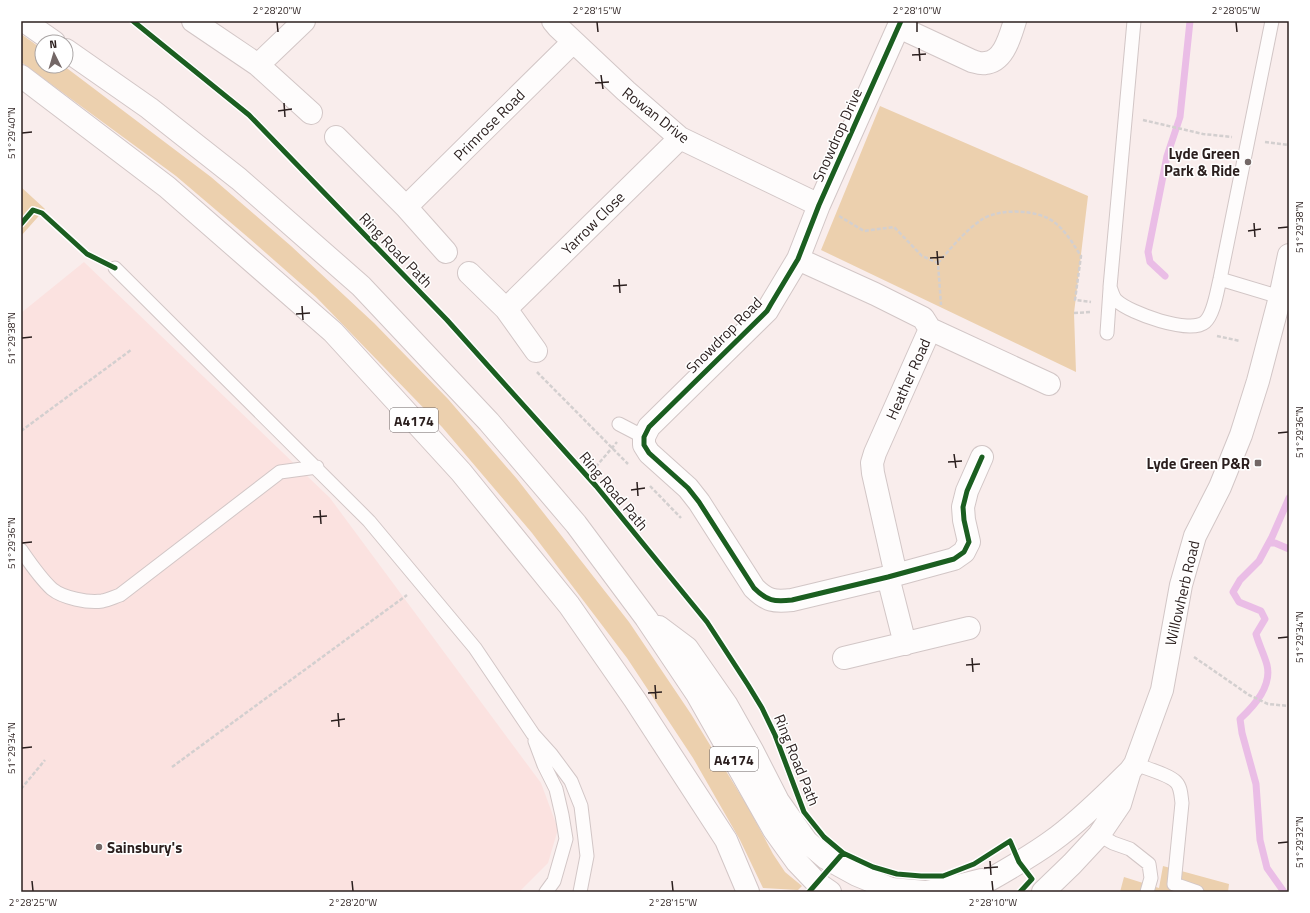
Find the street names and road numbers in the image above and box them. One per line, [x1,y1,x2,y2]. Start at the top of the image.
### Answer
street label: Rowan Drive [617,81,695,149]
street label: Primrose Road [448,84,530,166]
street label: Snowdrop Drive [806,85,868,185]
street label: Yarrow Close [556,186,630,260]
street label: Ring Road Path [354,207,438,293]
street label: Snowdrop Road [681,292,767,378]
street label: Heather Road [880,335,936,423]
road number: A4174 [390,408,438,432]
street label: Ring Road Path [574,446,654,536]
street label: Willowherb Road [1159,538,1205,648]
street label: Ring Road Path [768,711,826,809]
road number: A4174 [710,747,758,771]

